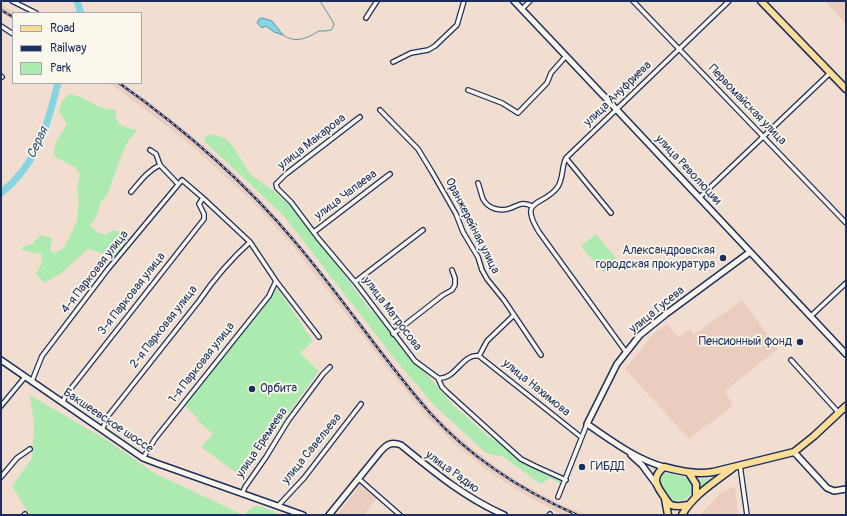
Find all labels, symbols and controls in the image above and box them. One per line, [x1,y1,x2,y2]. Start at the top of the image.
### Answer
legend [12,12,142,84]
text: Road [50,21,75,36]
text: Railway [50,41,86,56]
street label: улица Ануфриева [581,58,655,130]
text: Park [50,61,71,76]
street label: Первомайская улица [705,62,789,148]
street label: улица Макарова [275,111,349,173]
water label: Серая [24,125,52,161]
street label: улица Революции [652,132,724,208]
street label: улица Чапаева [312,167,380,223]
street label: Оранжерейная улица [442,176,502,276]
street label: 4-я Парковая улица [58,228,132,316]
place label: Александровская городская прокуратура [596,244,715,272]
street label: 3-я Парковая улица [95,250,169,338]
marker: Александровская городская прокуратура [718,253,728,263]
street label: улица Матросова [360,274,424,354]
street label: 2-я Парковая улица [127,283,201,371]
street label: улица Гусева [626,283,688,337]
street label: 1-я Парковая улица [166,320,238,406]
place label: Пенсионный фонд [699,335,792,349]
marker: Пенсионный фонд [795,337,805,347]
street label: улица Нахимова [499,356,573,420]
place label: Орбита [260,382,297,396]
marker: Орбита [247,384,257,394]
street label: Бакшеевское шоссе [60,386,156,456]
street label: улица Еремеева [233,405,291,481]
street label: улица Савельева [279,411,345,487]
street label: улица Радио [422,448,482,496]
place label: ГИБДД [590,460,625,474]
marker: ГИБДД [577,462,587,472]

